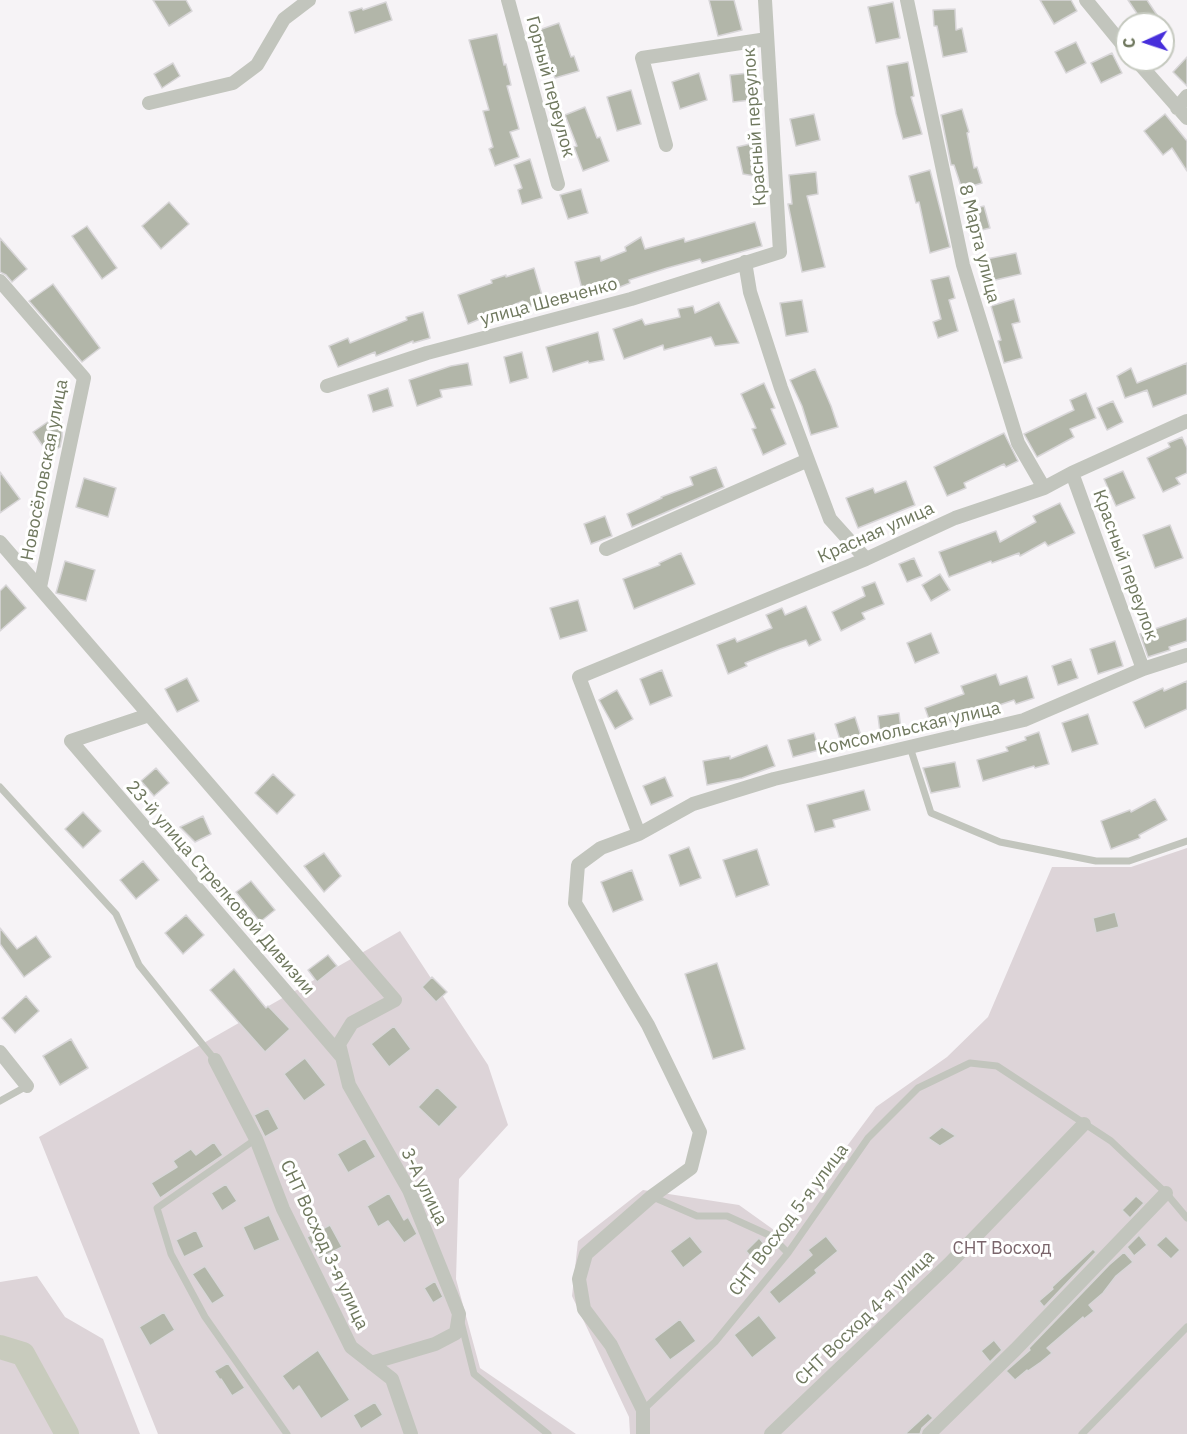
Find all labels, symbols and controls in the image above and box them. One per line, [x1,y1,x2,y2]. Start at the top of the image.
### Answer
north arrow [1115,12,1175,72]
street label: Горный переулок [521,14,579,160]
text: С [1119,37,1139,49]
street label: Красный переулок [739,47,771,207]
street label: 8 Марта улица [954,182,1004,306]
street label: улица Шевченко [478,273,620,331]
street label: Новосёловская улица [17,378,73,562]
street label: Красный переулок [1088,487,1162,643]
street label: Красная улица [815,498,937,568]
street label: Комсомольская улица [815,697,1003,761]
street label: 23-й улица Стрелковой Дивизии [121,776,319,1000]
street label: СНТ Восход 5-я улица [725,1140,853,1300]
street label: 3-А улица [396,1145,452,1229]
street label: СНТ Восход 3-я улица [275,1157,373,1333]
park label: СНТ Восход [953,1238,1051,1260]
street label: СНТ Восход 4-я улица [791,1246,939,1390]

